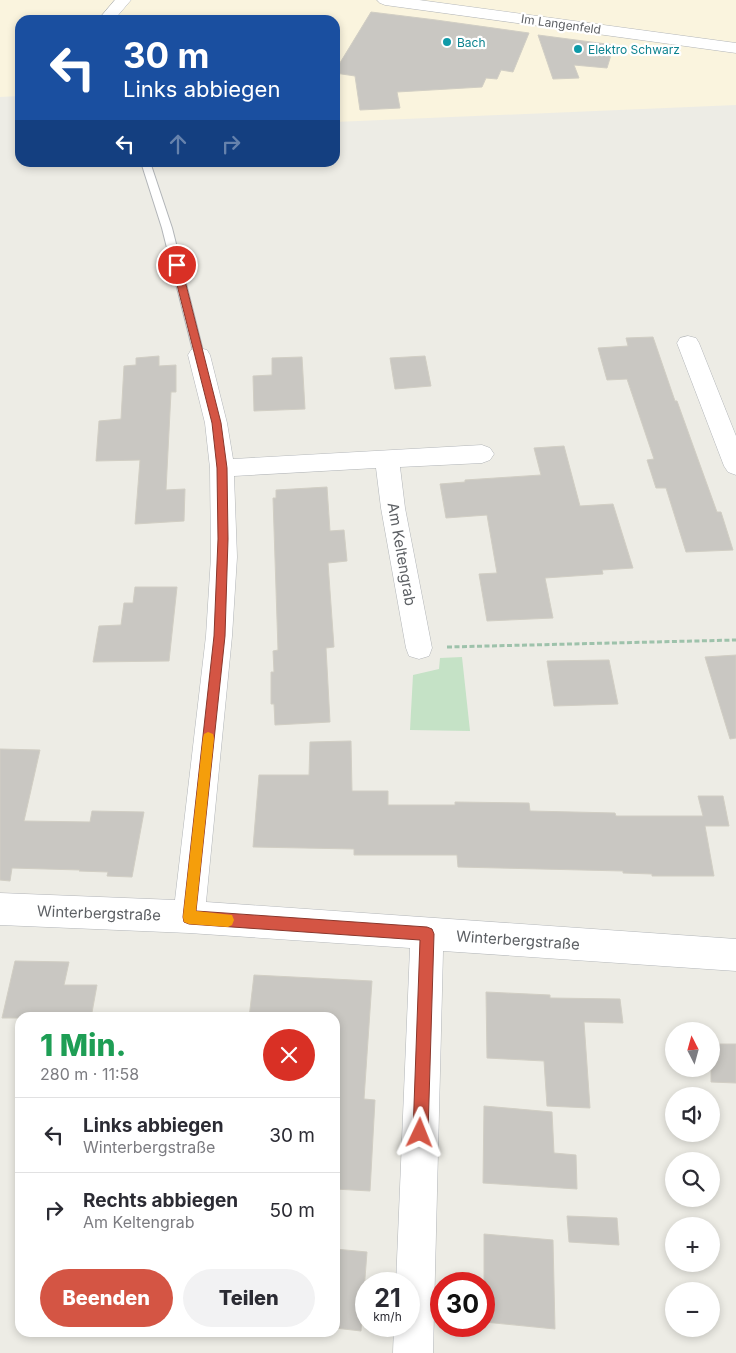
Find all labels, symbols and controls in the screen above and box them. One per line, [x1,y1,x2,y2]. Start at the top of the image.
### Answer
street label: Im Langenfeld [520,11,602,37]
text: 30 m [123,34,209,76]
icon: left [40,35,105,100]
place label: Bach [457,35,486,50]
marker: Bach [441,36,453,48]
place label: Elektro Schwarz [588,42,680,57]
marker: Elektro Schwarz [572,43,584,55]
text: Links abbiegen [123,76,280,102]
icon: left [111,130,139,158]
icon: ahead [164,130,192,158]
icon: right [217,130,245,158]
pin [156,244,198,286]
icon: arrive [163,251,191,279]
street label: Am Keltengrab [384,501,420,607]
street label: Winterbergstraße [37,901,161,925]
street label: Winterbergstraße [455,926,581,954]
north arrow [665,1022,720,1078]
map controls [665,1022,720,1337]
text: 1 Min. [40,1027,126,1063]
button: close [263,1029,315,1081]
text: 280 m · 11:58 [40,1064,139,1084]
button: sound [665,1087,720,1142]
position arrow [393,1106,445,1158]
text: Links abbiegen [83,1114,224,1137]
icon: left [40,1121,68,1149]
text: 30 m [269,1124,315,1147]
text: Winterbergstraße [83,1137,215,1157]
button: search [665,1152,720,1207]
text: Rechts abbiegen [83,1189,238,1212]
icon: right [40,1196,68,1224]
text: 50 m [269,1199,315,1222]
text: Am Keltengrab [83,1212,195,1232]
button: + [665,1217,720,1272]
button: Beenden [40,1269,173,1327]
button: Teilen [183,1269,315,1327]
speed limit sign: 30 [430,1272,495,1337]
button: − [665,1282,720,1337]
text: 21 [374,1283,401,1313]
text: km/h [373,1309,402,1324]

